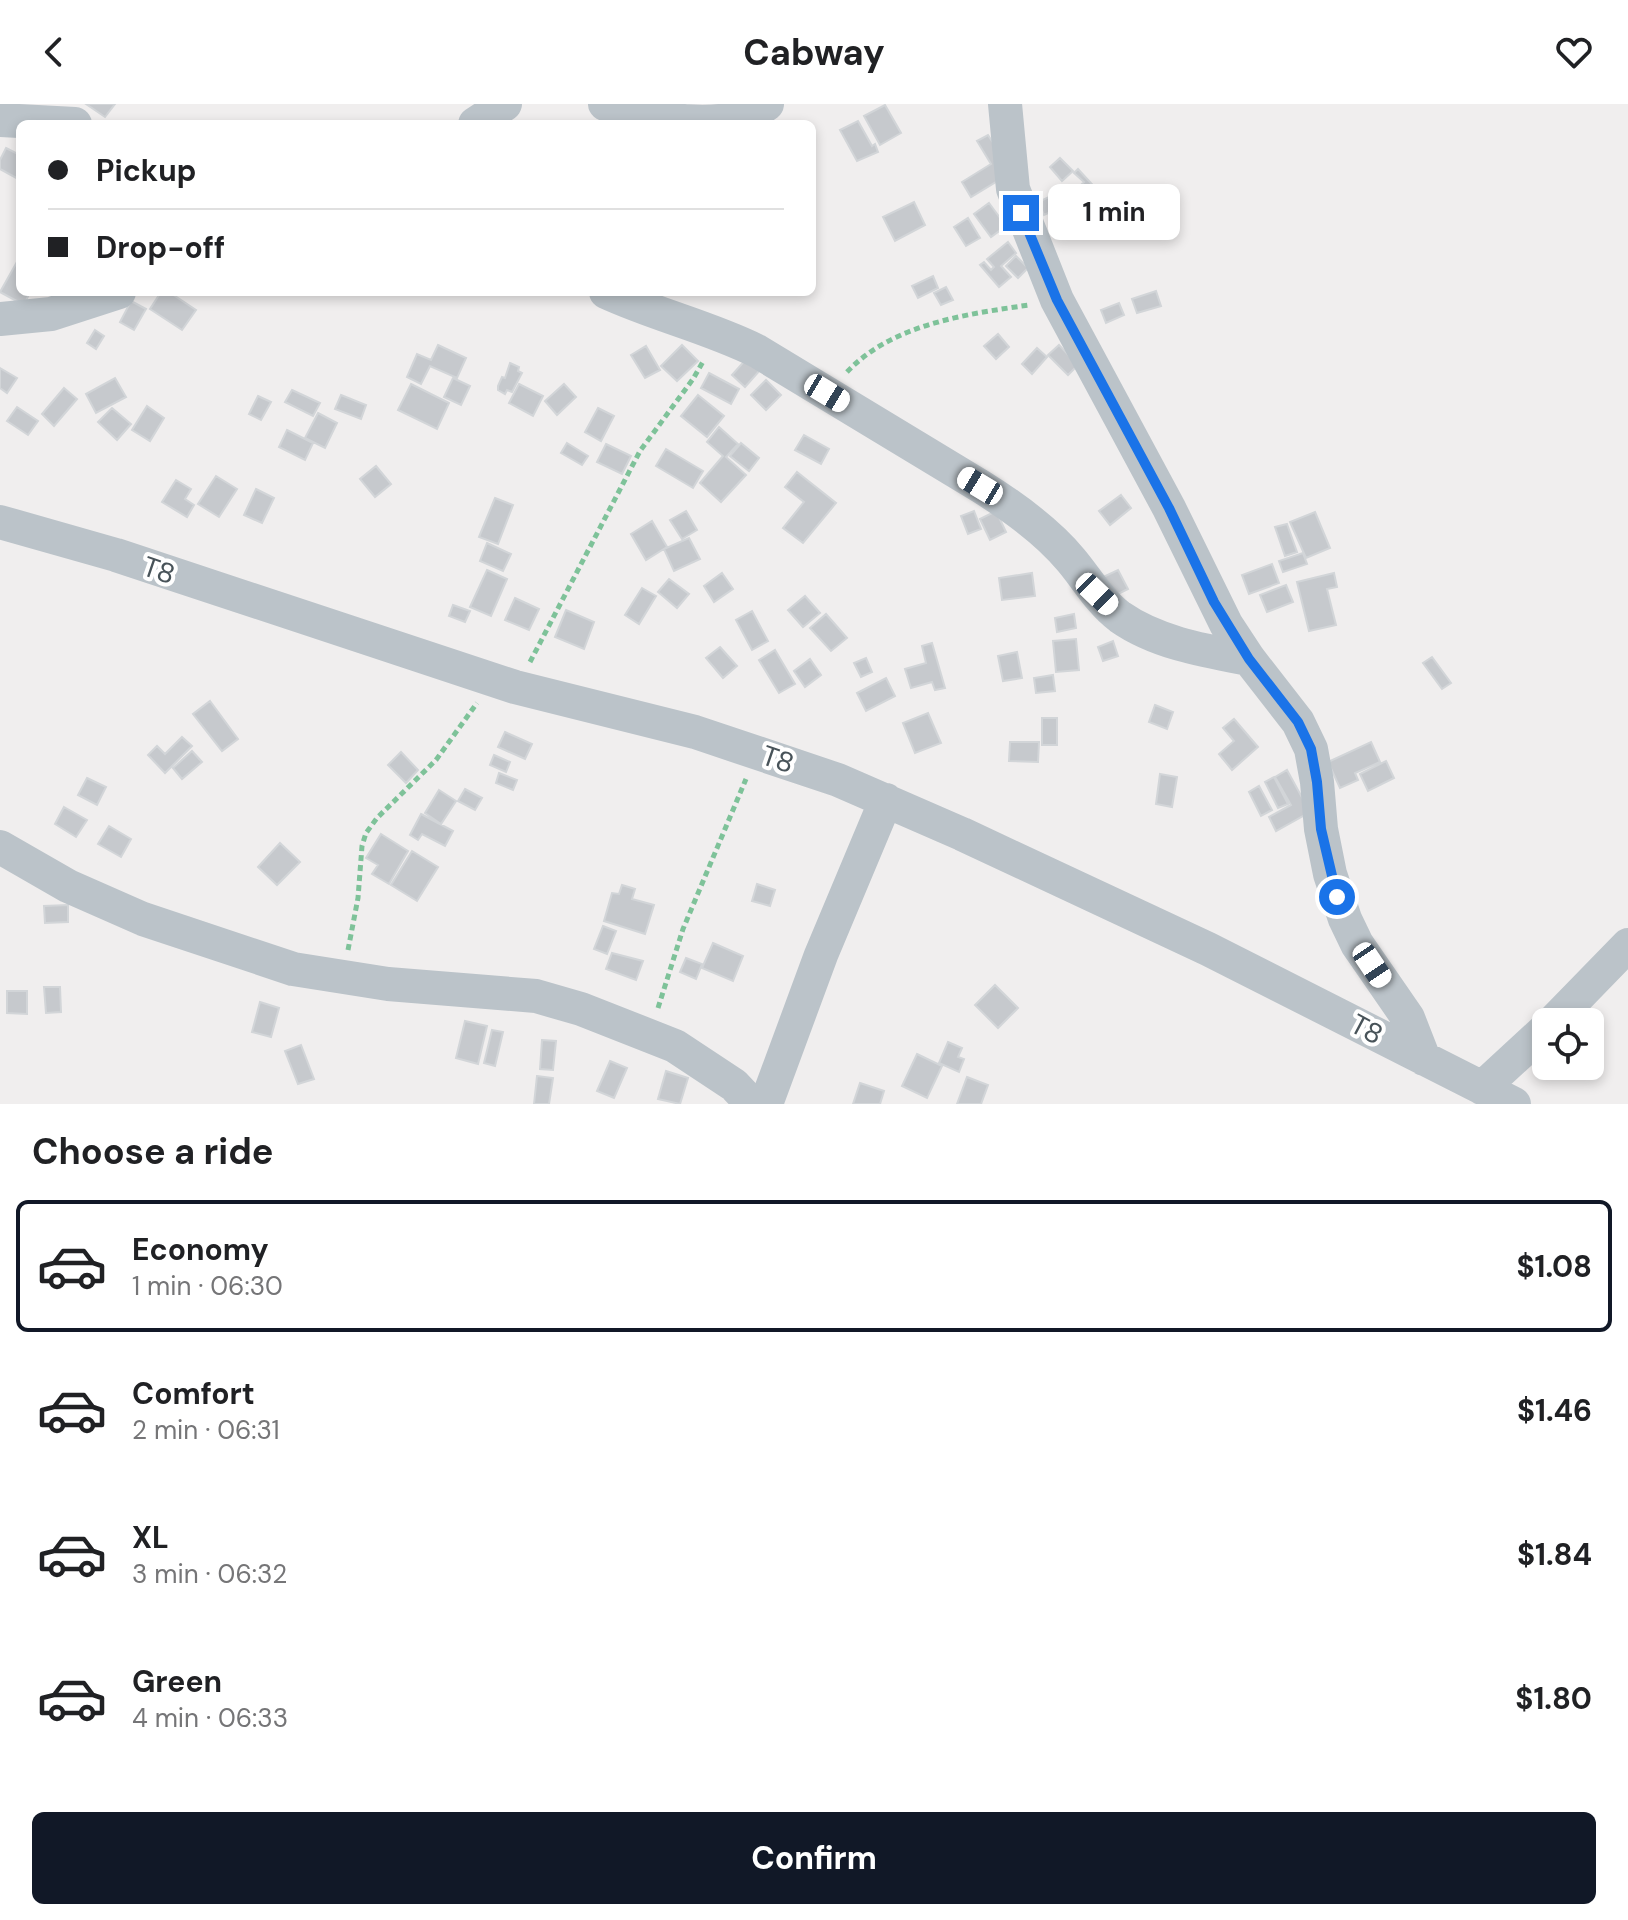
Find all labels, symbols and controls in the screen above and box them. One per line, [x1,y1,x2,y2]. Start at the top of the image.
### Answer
text: Cabway [743,29,885,76]
icon: back [32,30,76,74]
icon: heart [1552,30,1596,74]
text: Pickup [96,151,196,190]
callout: 1 min [1049,185,1181,241]
route end [1003,195,1039,231]
text: 1 min [1082,195,1146,229]
text: Drop-off [96,228,225,267]
car [800,370,854,416]
car [953,463,1007,509]
street label: T8 [138,548,180,593]
car [1071,569,1123,619]
street label: T8 [757,737,799,782]
route start [1319,879,1355,915]
car [1349,938,1395,992]
street label: T8 [1344,1006,1389,1053]
map controls [1532,1008,1604,1080]
button: locate [1532,1008,1604,1080]
text: Choose a ride [32,1128,273,1175]
icon: car [36,1230,108,1302]
text: Economy [132,1230,269,1269]
text: $1.08 [1516,1247,1592,1286]
text: 1 min · 06:30 [132,1269,283,1303]
icon: car [36,1374,108,1446]
text: Comfort [132,1374,255,1413]
text: $1.46 [1517,1391,1592,1430]
text: 2 min · 06:31 [132,1413,280,1447]
icon: car [36,1518,108,1590]
text: XL [132,1518,169,1557]
text: $1.84 [1517,1535,1592,1574]
text: 3 min · 06:32 [132,1557,287,1591]
icon: car [36,1662,108,1734]
text: Green [132,1662,222,1701]
text: $1.80 [1515,1679,1592,1718]
text: 4 min · 06:33 [132,1701,288,1735]
button: Confirm [32,1812,1596,1904]

